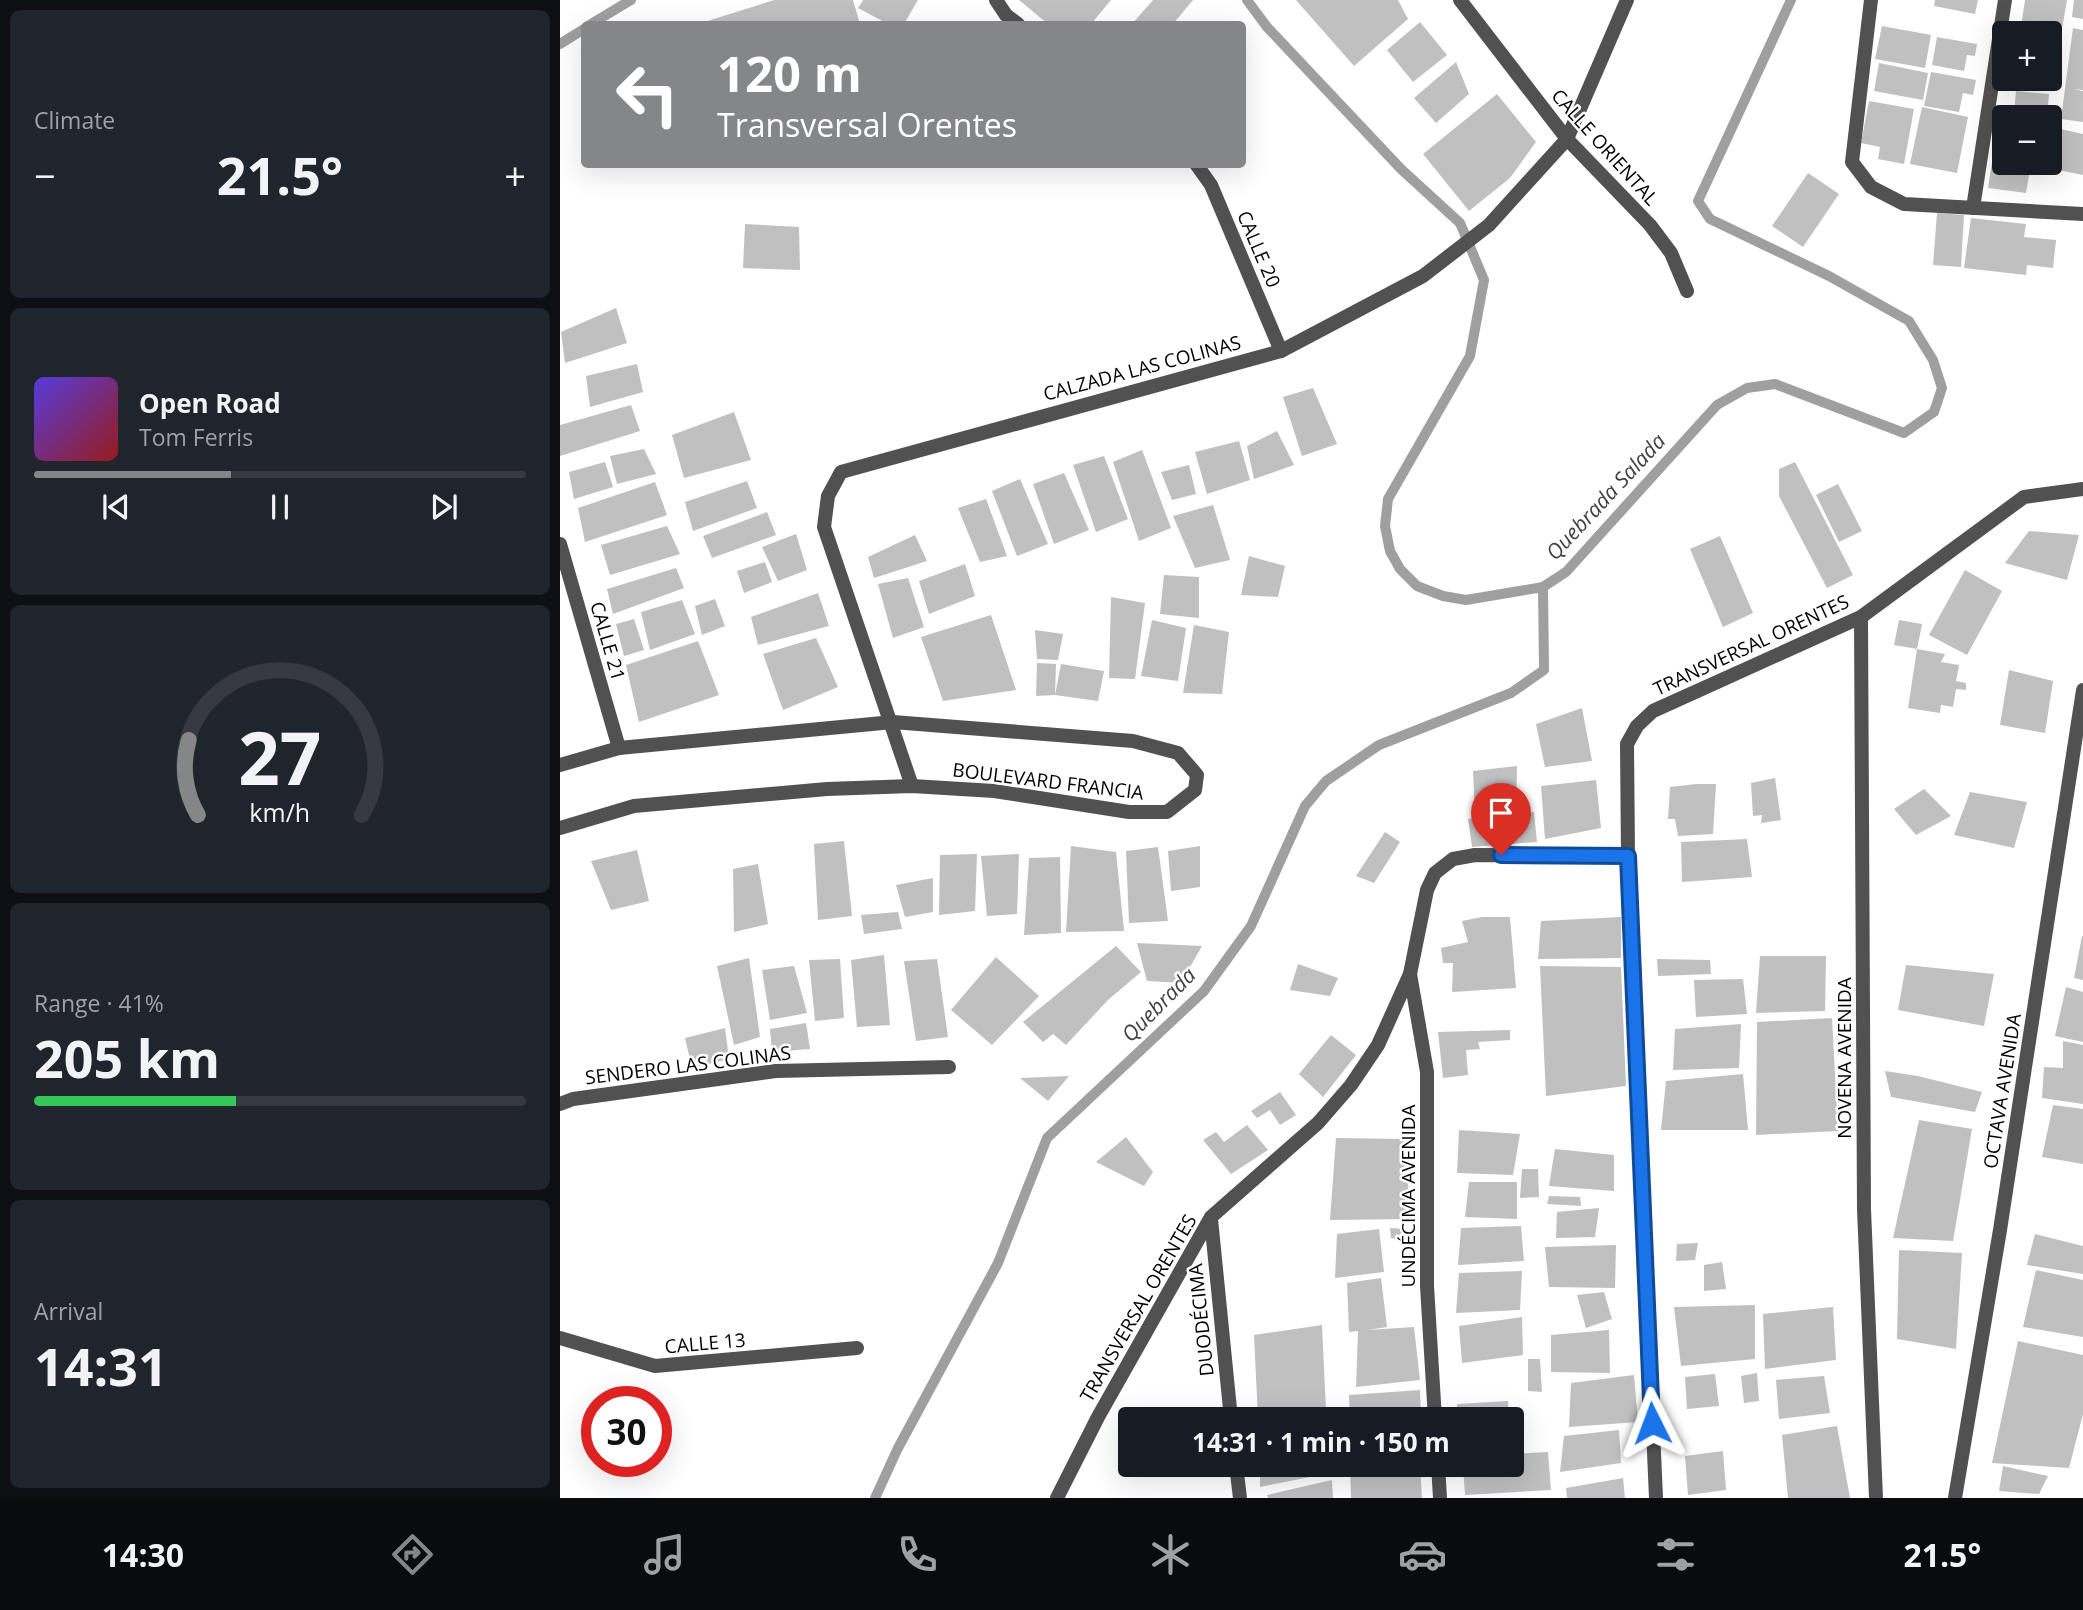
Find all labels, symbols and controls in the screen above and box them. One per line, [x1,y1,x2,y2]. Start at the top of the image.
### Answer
map controls [1992,21,2062,175]
button: + [1992,21,2062,91]
text: 120 m [717,40,862,106]
icon: left [602,49,693,140]
street label: CALLE ORIENTAL [1546,83,1664,211]
text: Transversal Orentes [717,103,1017,146]
text: Climate [34,104,115,136]
button: − [1992,105,2062,175]
text: 21.5° [217,139,343,210]
text: − [34,149,56,201]
text: + [504,149,526,201]
street label: CALLE 20 [1231,207,1287,291]
street label: CALZADA LAS COLINAS [1040,329,1244,407]
text: Open Road [139,385,281,421]
text: Tom Ferris [139,421,253,453]
water label: Quebrada Salada [1539,427,1671,566]
icon: previous [97,488,135,526]
icon: pause [261,488,299,526]
icon: next [425,488,463,526]
street label: TRANSVERSAL ORENTES [1649,588,1853,702]
street label: CALLE 21 [584,598,632,684]
text: 27 [238,707,322,806]
street label: BOULEVARD FRANCIA [951,756,1145,806]
pin [1471,783,1531,855]
icon: arrive [1482,794,1520,832]
text: km/h [250,795,310,829]
water label: Quebrada [1115,961,1202,1047]
street label: NOVENA AVENIDA [1831,977,1857,1139]
text: Range · 41% [34,987,164,1019]
street label: OCTAVA AVENIDA [1977,1012,2027,1170]
text: 205 km [34,1022,220,1093]
street label: SENDERO LAS COLINAS [584,1039,792,1091]
street label: UNDÉCIMA AVENIDA [1395,1104,1421,1288]
street label: TRANSVERSAL ORENTES [1074,1209,1202,1407]
street label: DUODÉCIMA [1182,1262,1220,1378]
text: Arrival [34,1295,103,1327]
street label: CALLE 13 [663,1327,747,1359]
text: 14:31 [34,1330,168,1401]
speed limit sign: 30 [581,1386,672,1477]
position arrow [1615,1386,1689,1460]
text: 14:31 · 1 min · 150 m [1192,1424,1450,1460]
icon: directions [388,1530,437,1579]
icon: music [640,1530,689,1579]
icon: phone [893,1530,942,1579]
icon: climate [1146,1530,1195,1579]
icon: car [1398,1530,1447,1579]
icon: filters [1651,1530,1700,1579]
text: 14:30 [102,1533,184,1576]
text: 21.5° [1903,1533,1981,1576]

